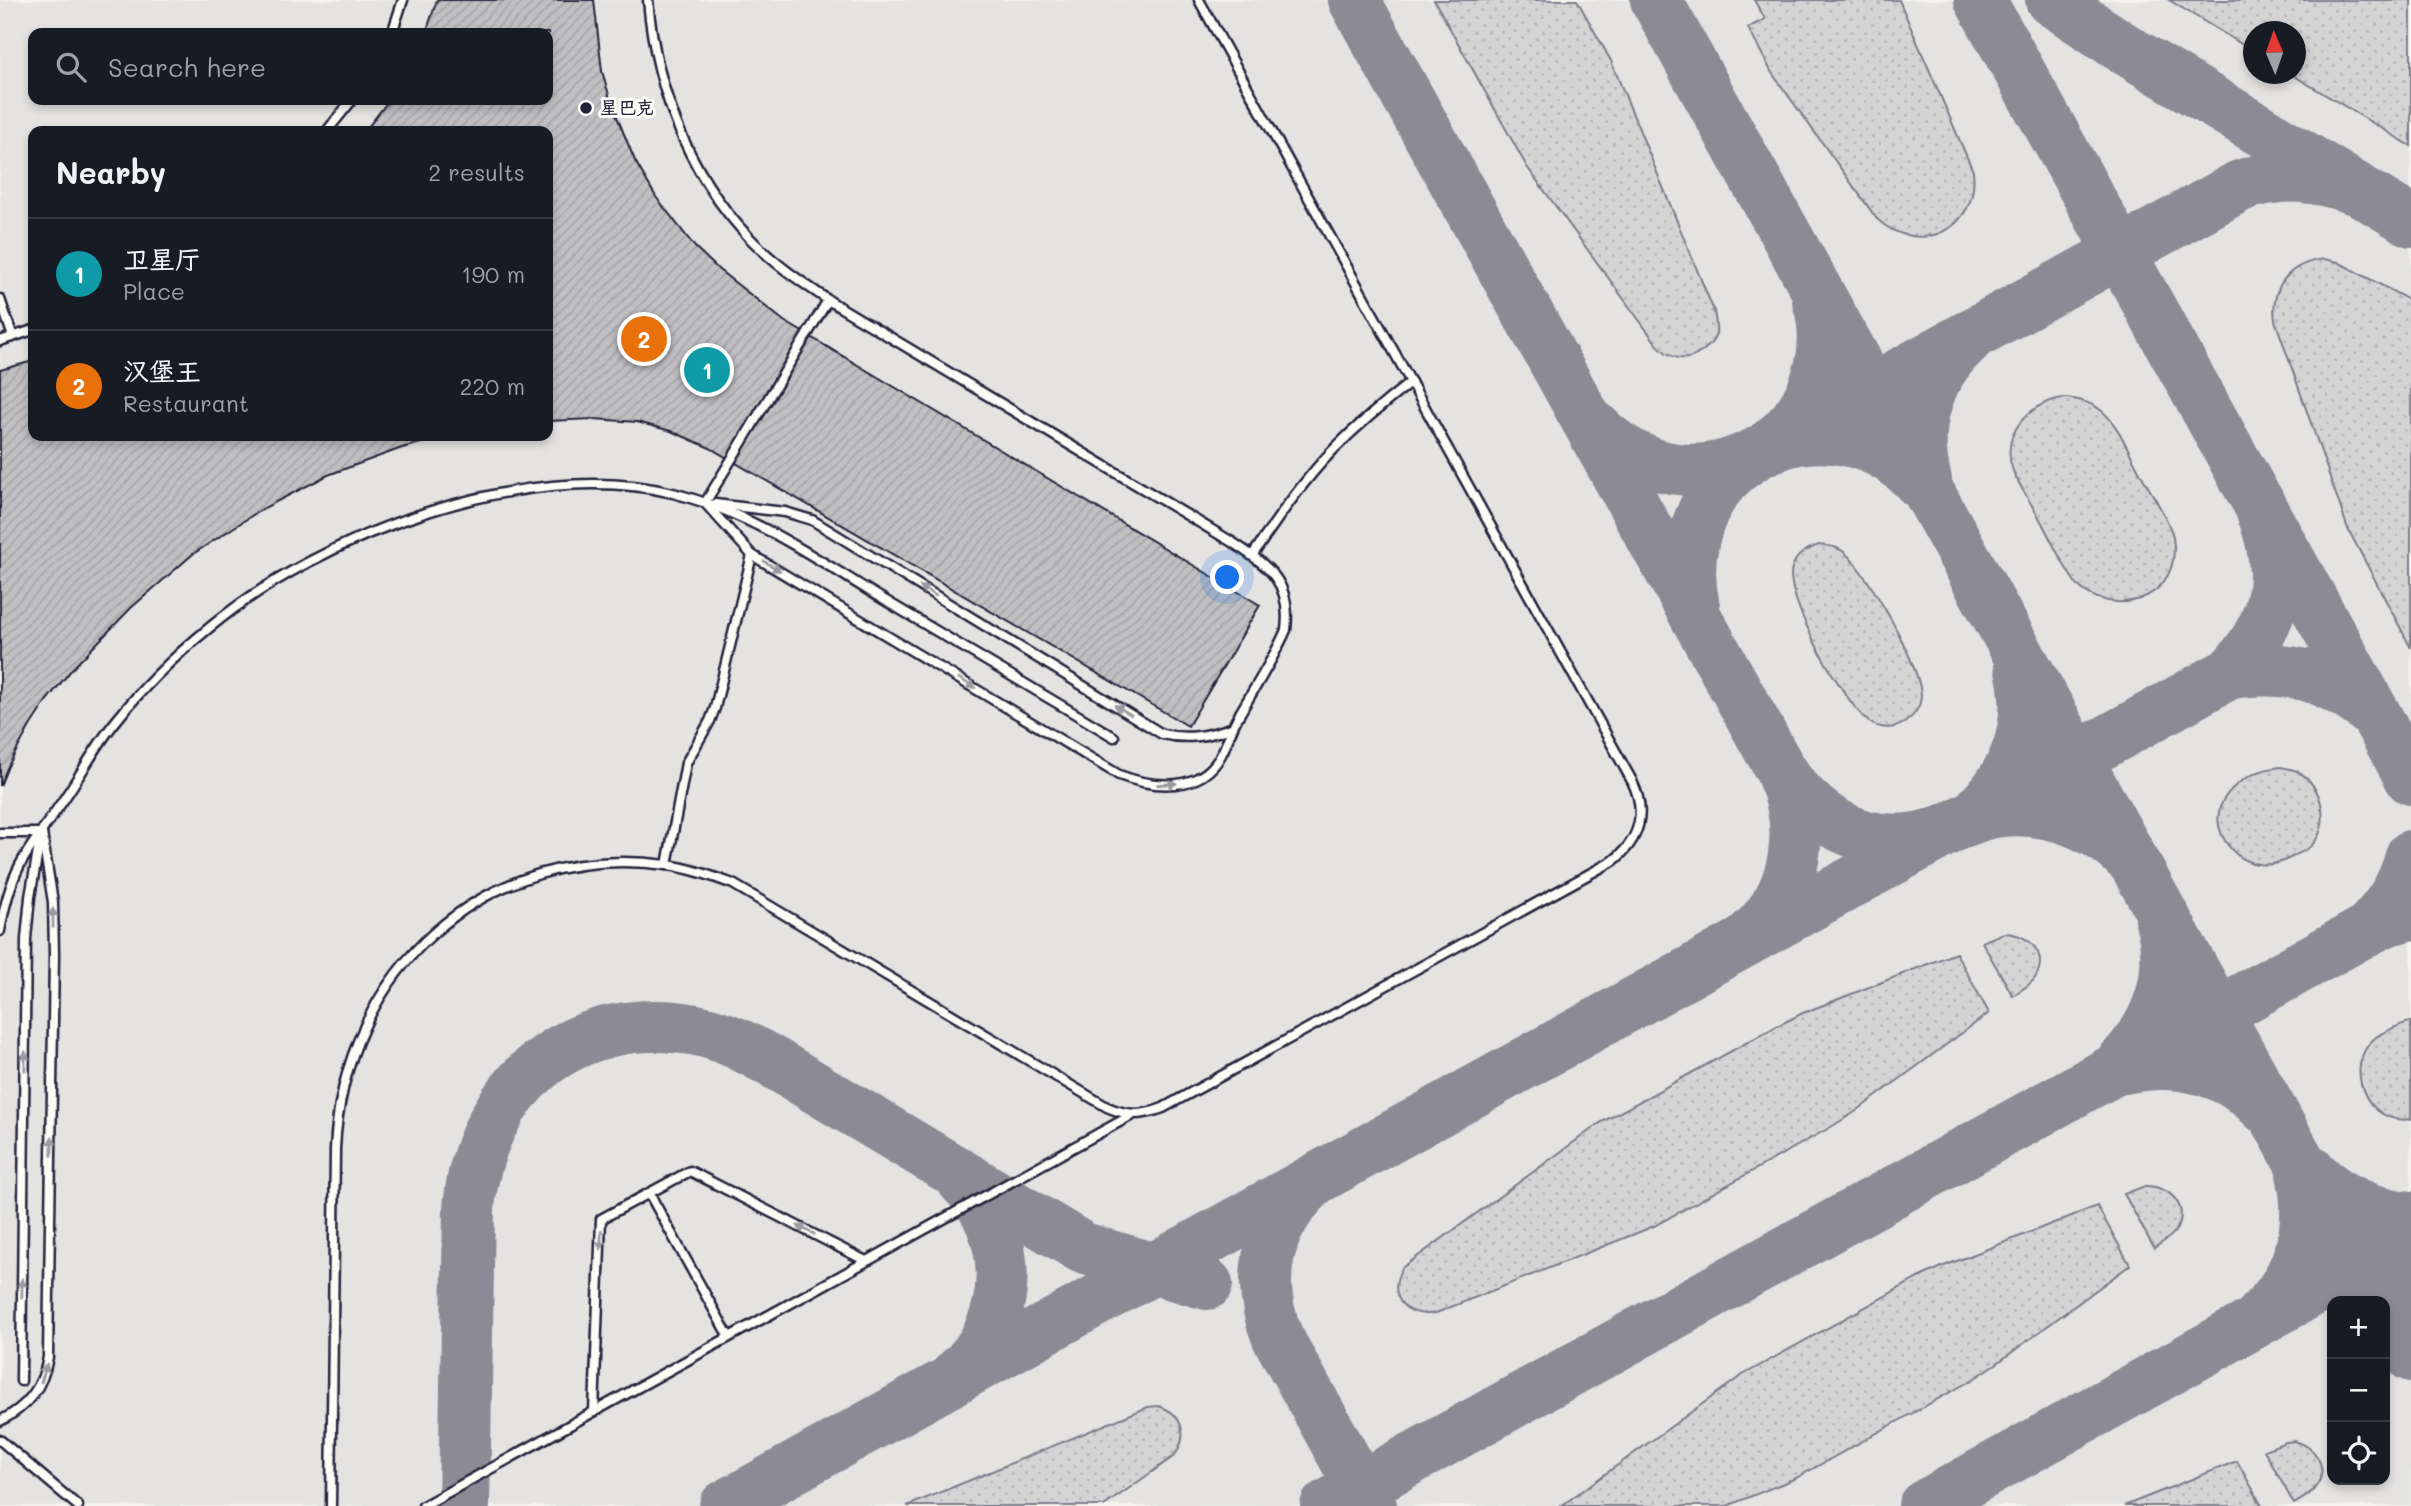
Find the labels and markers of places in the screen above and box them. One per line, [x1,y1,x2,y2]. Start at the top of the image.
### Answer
place label: 星巴克 [600,95,654,119]
marker: 星巴克 [578,100,594,116]
pin: 2 [621,313,667,365]
pin: 1 [684,344,730,396]

